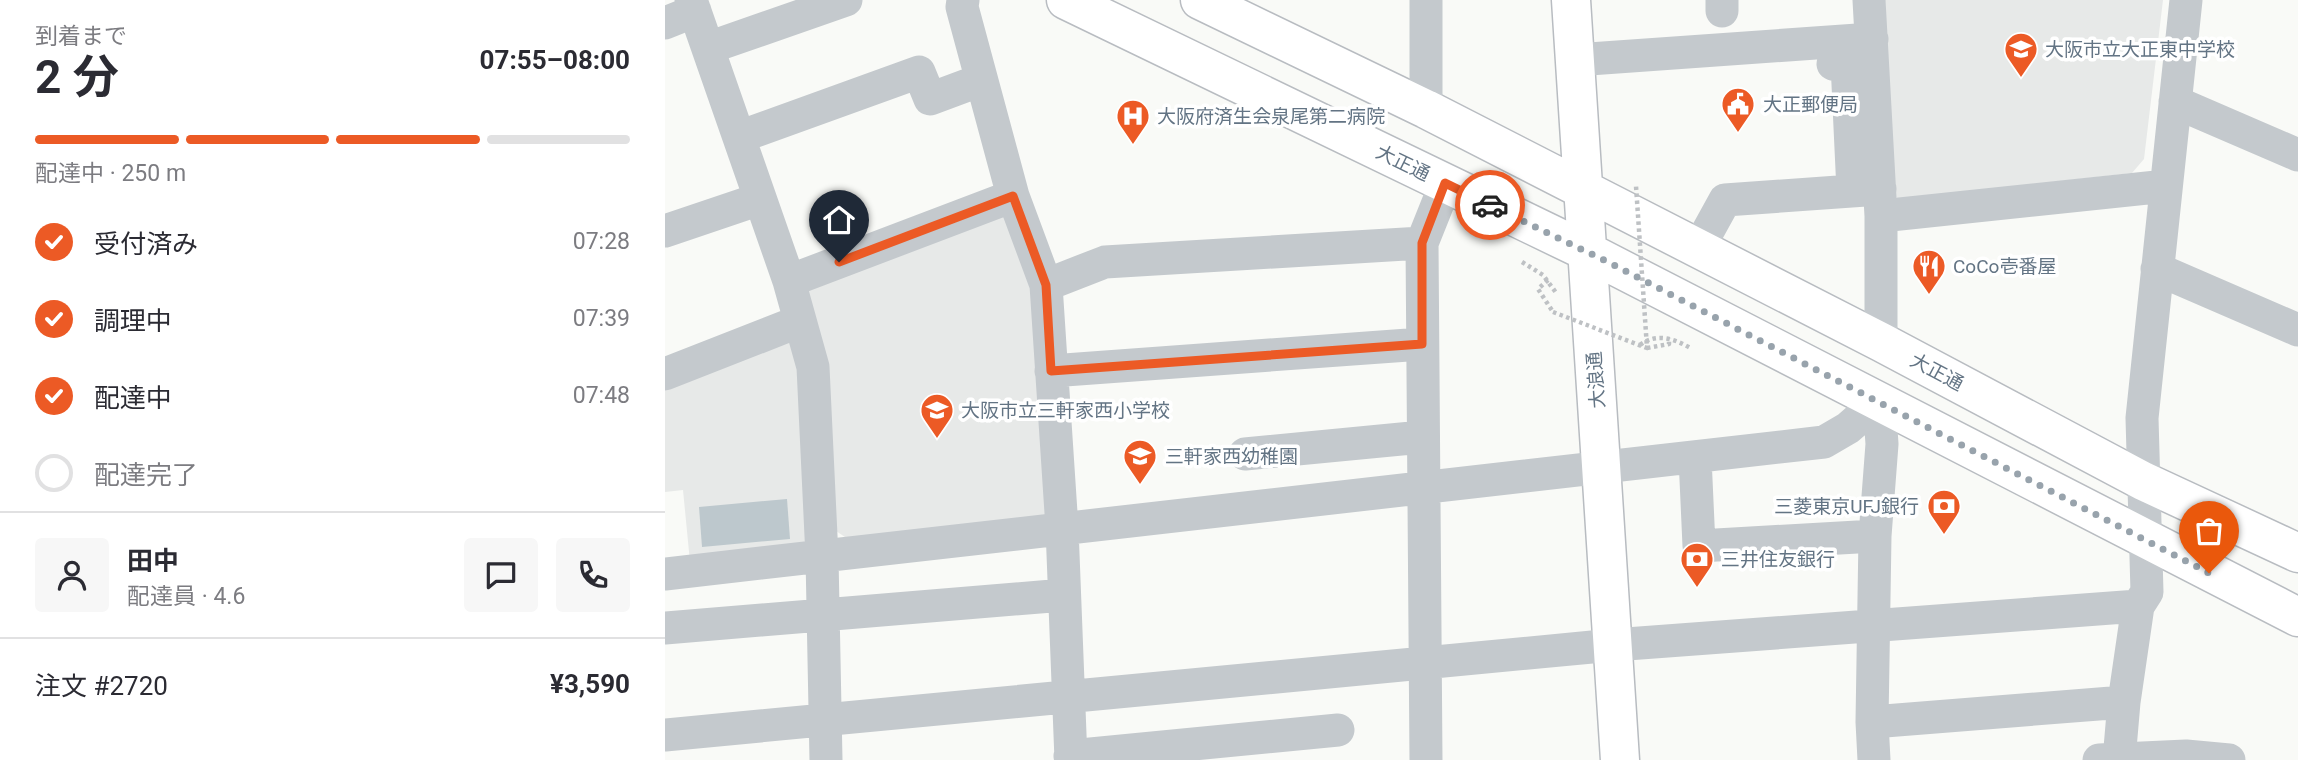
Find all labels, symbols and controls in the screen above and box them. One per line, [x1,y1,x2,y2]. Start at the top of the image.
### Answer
text: 到着まで [35,23,127,50]
school or university icon: 大阪市立大正東中学校 [2002,30,2040,79]
place label: 大阪市立大正東中学校 [2045,38,2235,61]
text: 07:55–08:00 [480,45,630,75]
text: 2 分 [35,50,119,104]
public building icon: 大正郵便局 [1719,85,1757,134]
place label: 大正郵便局 [1763,93,1858,116]
hospital icon: 大阪府済生会泉尾第二病院 [1114,97,1152,146]
place label: 大阪府済生会泉尾第二病院 [1157,105,1385,128]
street label: 大正通 [1372,140,1434,186]
text: 配達中 · 250 m [35,160,186,187]
courier [1455,170,1525,240]
icon: car [1471,186,1509,224]
pin [809,190,869,262]
icon: home [820,201,858,239]
icon: check [35,223,73,261]
text: 07:28 [573,228,630,255]
text: 受付済み [94,229,198,259]
restaurant icon: CoCo壱番屋 [1910,247,1948,296]
place label: CoCo壱番屋 [1953,255,2056,278]
icon: check [35,300,73,338]
text: 07:39 [573,305,630,332]
text: 調理中 [94,306,172,336]
street label: 大正通 [1906,348,1968,396]
street label: 大浪通 [1583,351,1609,409]
icon: check [35,377,73,415]
text: 07:48 [573,382,630,409]
text: 配達中 [94,383,172,413]
school or university icon: 大阪市立三軒家西小学校 [918,391,956,440]
place label: 大阪市立三軒家西小学校 [961,399,1170,422]
school or university icon: 三軒家西幼稚園 [1121,437,1159,486]
place label: 三軒家西幼稚園 [1165,445,1298,468]
text: 配達完了 [94,460,198,490]
bank icon: 三菱東京UFJ銀行 [1925,487,1963,536]
place label: 三菱東京UFJ銀行 [1774,495,1919,518]
pin [2179,501,2239,573]
icon: bag [2190,512,2228,550]
button: person [35,538,109,612]
button: chat [464,538,538,612]
button: phone [556,538,630,612]
bank icon: 三井住友銀行 [1678,540,1716,589]
text: 田中 [127,546,179,576]
place label: 三井住友銀行 [1721,548,1835,571]
text: 配達員 · 4.6 [127,583,245,610]
text: ¥3,590 [550,669,630,699]
text: 注文 #2720 [35,671,168,701]

